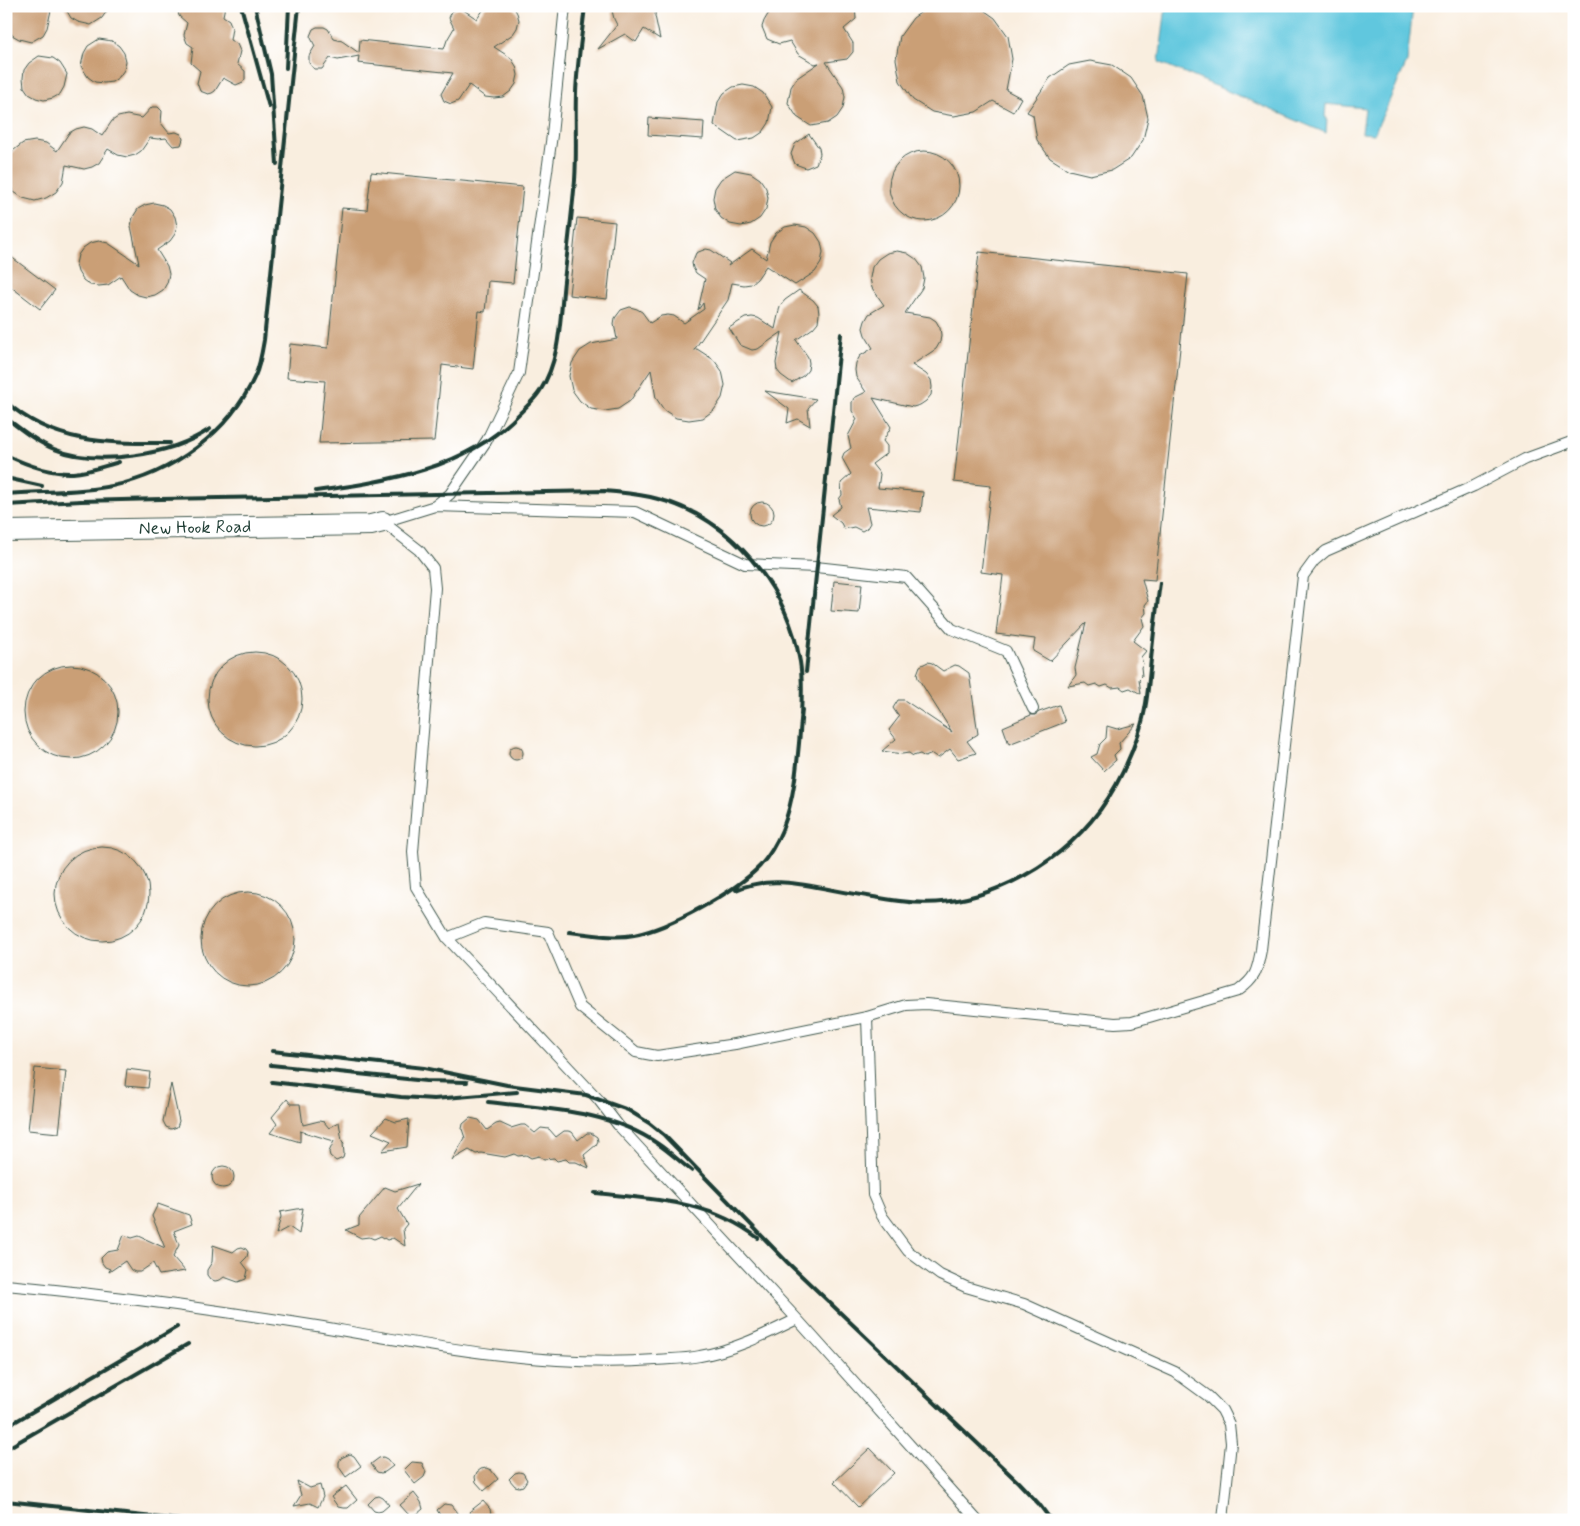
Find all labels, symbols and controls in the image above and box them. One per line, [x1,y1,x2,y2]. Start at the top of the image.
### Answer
street label: New Hook Road [139,515,251,541]

